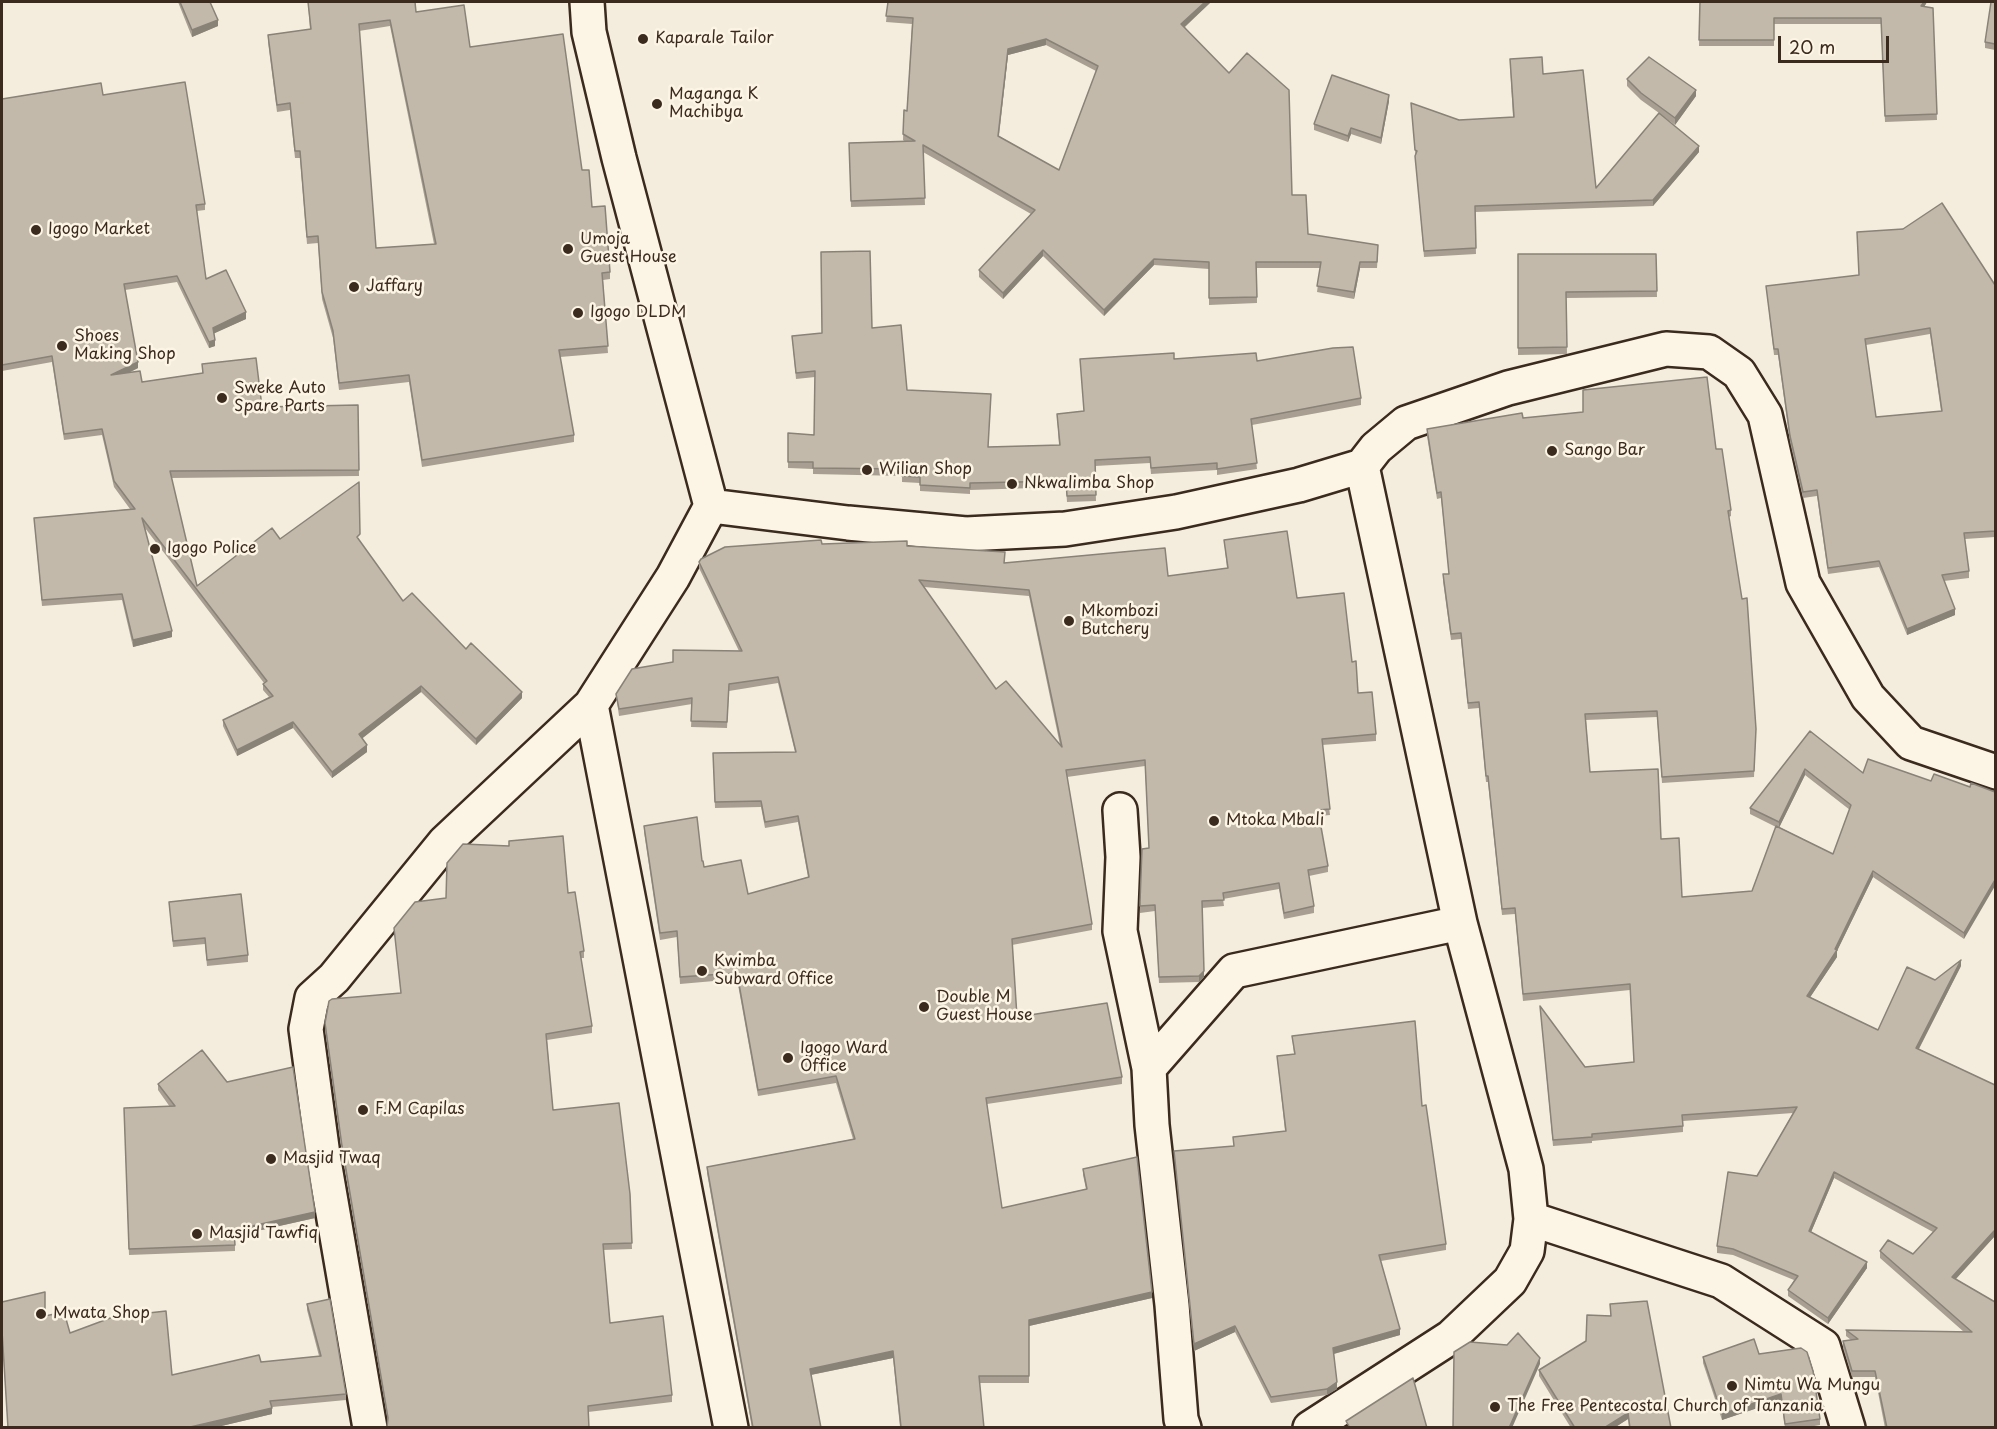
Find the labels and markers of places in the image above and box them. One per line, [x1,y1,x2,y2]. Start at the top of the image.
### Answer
place label: Kaparale Tailor [655,29,774,49]
marker: Kaparale Tailor [636,32,650,46]
place label: Maganga K Machibya [669,85,758,123]
marker: Maganga K Machibya [650,97,664,111]
place label: Igogo Market [48,220,150,240]
marker: Igogo Market [29,223,43,237]
place label: Umoja Guest House [580,230,677,268]
marker: Umoja Guest House [561,242,575,256]
place label: Jaffary [366,277,423,297]
marker: Jaffary [347,280,361,294]
place label: Igogo DLDM [590,303,686,323]
marker: Igogo DLDM [571,306,585,320]
place label: Shoes Making Shop [74,327,176,365]
marker: Shoes Making Shop [55,339,69,353]
place label: Sweke Auto Spare Parts [234,379,326,417]
marker: Sweke Auto Spare Parts [215,391,229,405]
place label: Sango Bar [1564,441,1645,461]
marker: Sango Bar [1545,444,1559,458]
place label: Wilian Shop [879,460,972,480]
marker: Wilian Shop [860,463,874,477]
place label: Nkwalimba Shop [1024,474,1154,494]
marker: Nkwalimba Shop [1005,477,1019,491]
place label: Igogo Police [167,539,257,559]
marker: Igogo Police [148,542,162,556]
place label: Mkombozi Butchery [1081,602,1158,640]
marker: Mkombozi Butchery [1062,614,1076,628]
place label: Mtoka Mbali [1226,811,1324,831]
marker: Mtoka Mbali [1207,814,1221,828]
place label: Kwimba Subward Office [714,952,833,990]
marker: Kwimba Subward Office [695,964,709,978]
place label: Double M Guest House [936,988,1033,1026]
marker: Double M Guest House [917,1000,931,1014]
place label: Igogo Ward Office [800,1039,888,1077]
marker: Igogo Ward Office [781,1051,795,1065]
place label: F.M Capilas [375,1100,464,1120]
marker: F.M Capilas [356,1103,370,1117]
place label: Masjid Twaq [283,1149,380,1169]
marker: Masjid Twaq [264,1152,278,1166]
place label: Masjid Tawfiq [209,1224,318,1244]
marker: Masjid Tawfiq [190,1227,204,1241]
place label: Mwata Shop [53,1304,150,1324]
marker: Mwata Shop [34,1307,48,1321]
place label: Nimtu Wa Mungu [1744,1376,1880,1396]
marker: Nimtu Wa Mungu [1725,1379,1739,1393]
place label: The Free Pentecostal Church of Tanzania [1507,1397,1824,1417]
marker: The Free Pentecostal Church of Tanzania [1488,1400,1502,1414]

